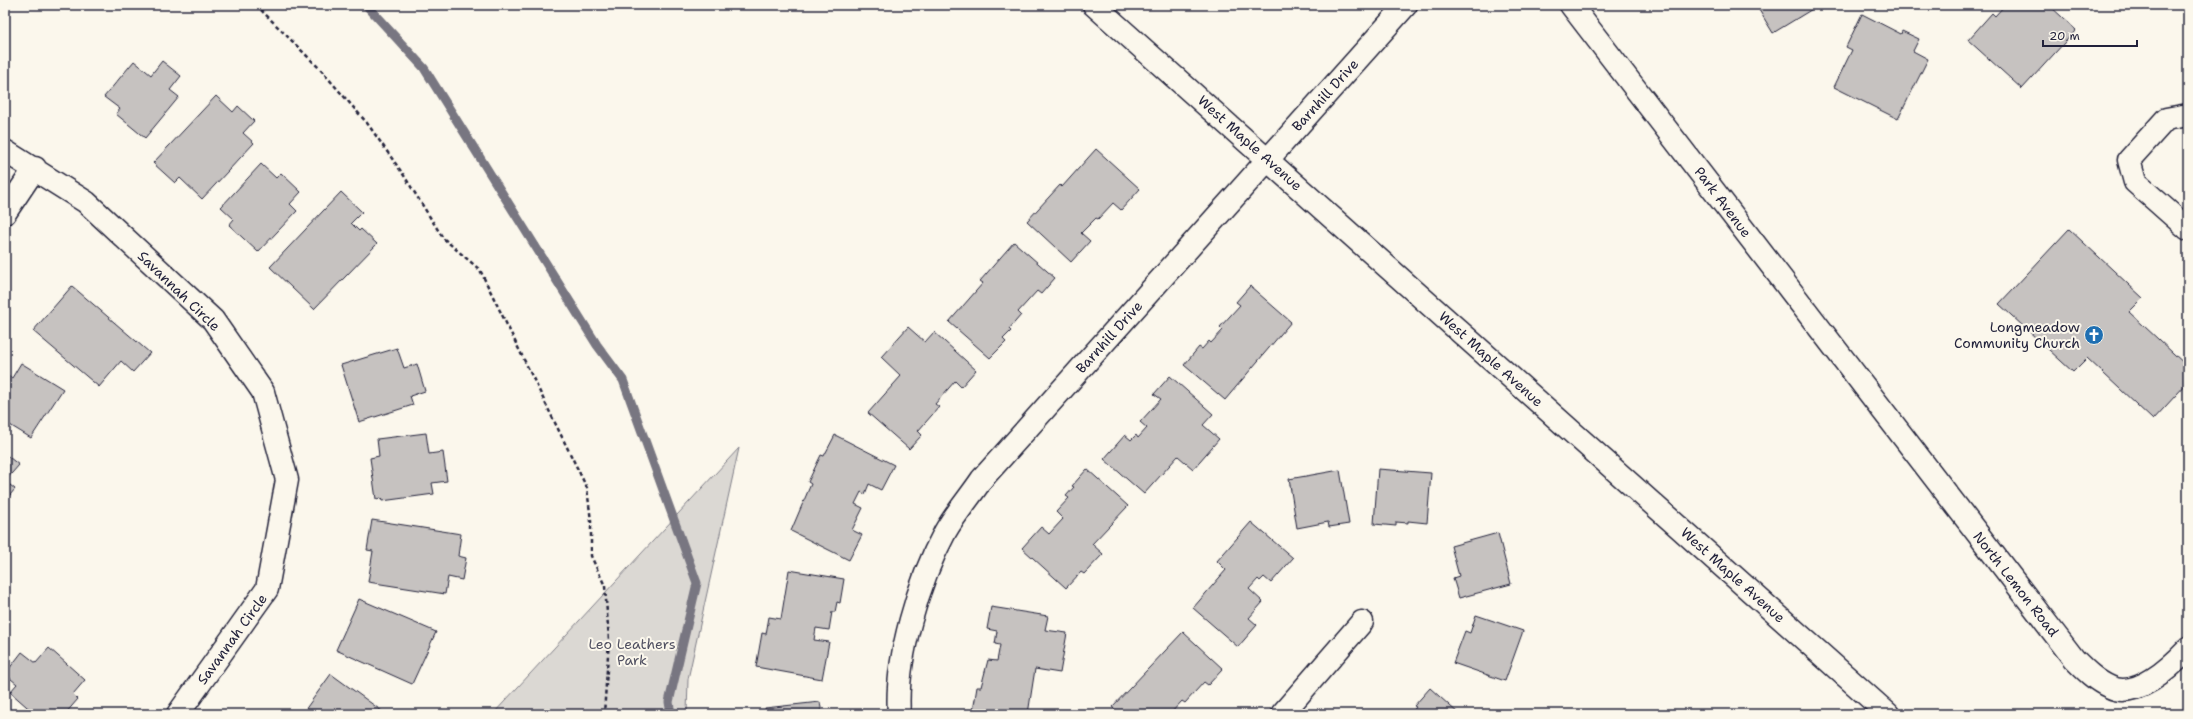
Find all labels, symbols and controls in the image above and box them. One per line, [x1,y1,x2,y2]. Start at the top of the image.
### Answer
scale bar [2043,22,2137,48]
text: 20 m [2049,28,2080,44]
street label: Barnhill Drive [1288,55,1362,135]
street label: West Maple Avenue [1194,91,1306,195]
street label: Park Avenue [1690,163,1756,241]
street label: Savannah Circle [134,247,224,335]
street label: Barnhill Drive [1072,297,1146,377]
street label: West Maple Avenue [1435,307,1547,411]
place label: Longmeadow Community Church [1954,318,2080,352]
church icon: Longmeadow Community Church [2083,324,2105,346]
street label: West Maple Avenue [1677,523,1789,627]
street label: North Lemon Road [1969,528,2063,640]
street label: Savannah Circle [193,590,271,688]
park label: Leo Leathers Park [588,635,676,669]

